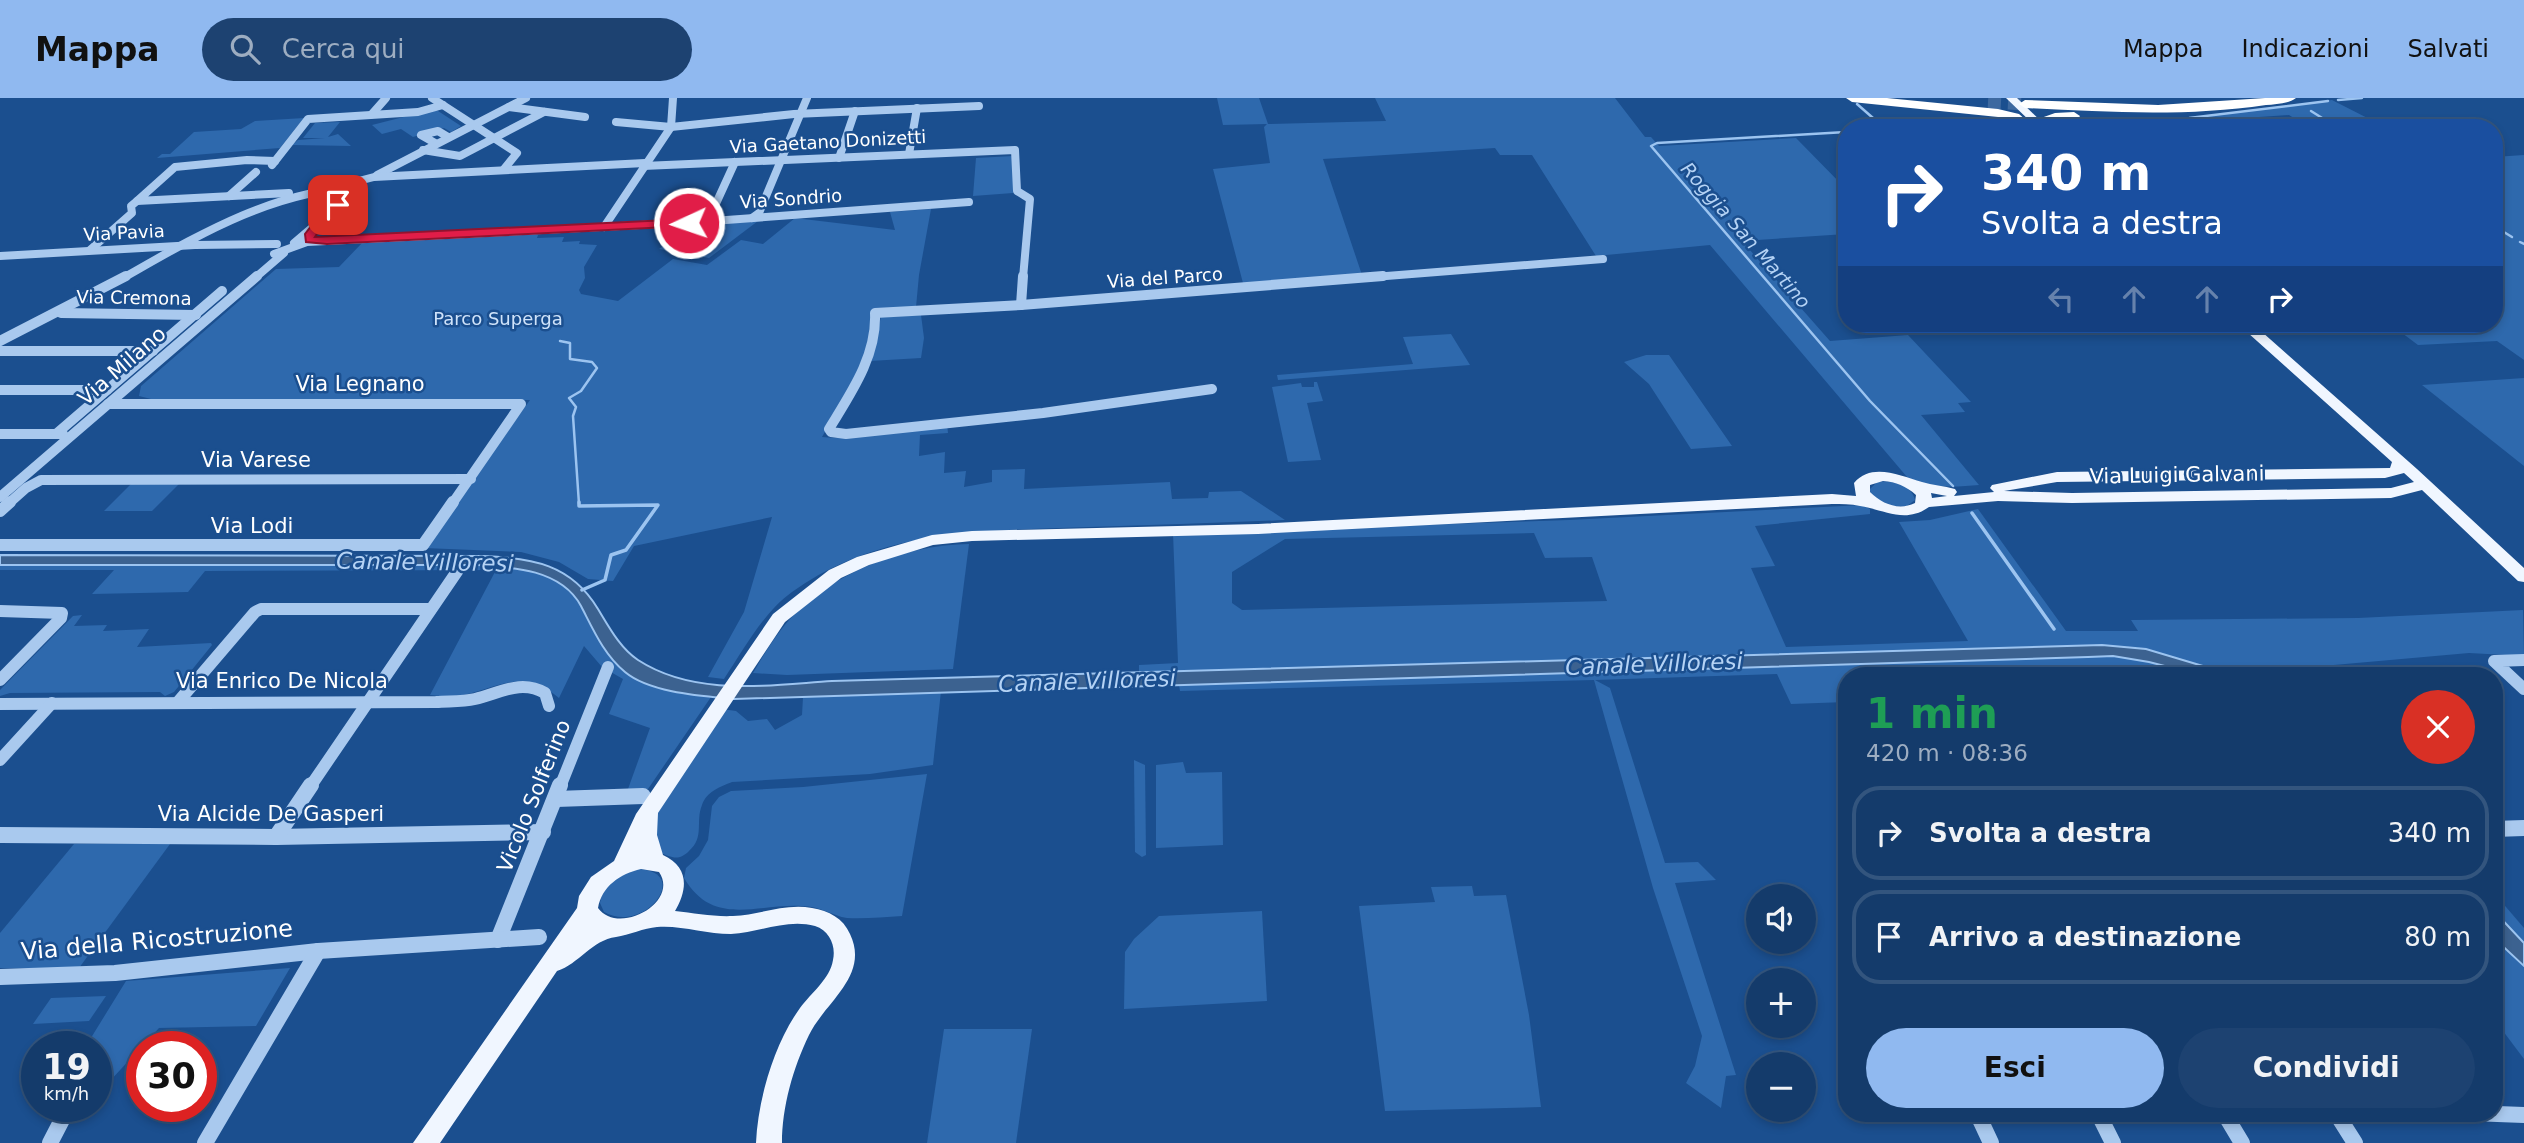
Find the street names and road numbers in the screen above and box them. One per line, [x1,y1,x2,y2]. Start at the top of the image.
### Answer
street label: Via Gaetano Donizetti [729,126,927,157]
street label: Via Sondrio [739,184,843,213]
street label: Via Pavia [83,220,165,245]
street label: Via del Parco [1106,263,1224,292]
street label: Via Cremona [76,286,192,309]
street label: Via Milano [73,321,171,411]
street label: Via Legnano [295,372,425,396]
street label: Via Varese [201,448,311,472]
street label: Via Luigi Galvani [2089,461,2265,489]
street label: Via Lodi [211,514,293,538]
street label: Via Enrico De Nicola [176,669,388,693]
street label: Vicolo Solferino [492,716,576,876]
street label: Via Alcide De Gasperi [158,802,384,826]
street label: Via della Ricostruzione [20,914,294,966]

